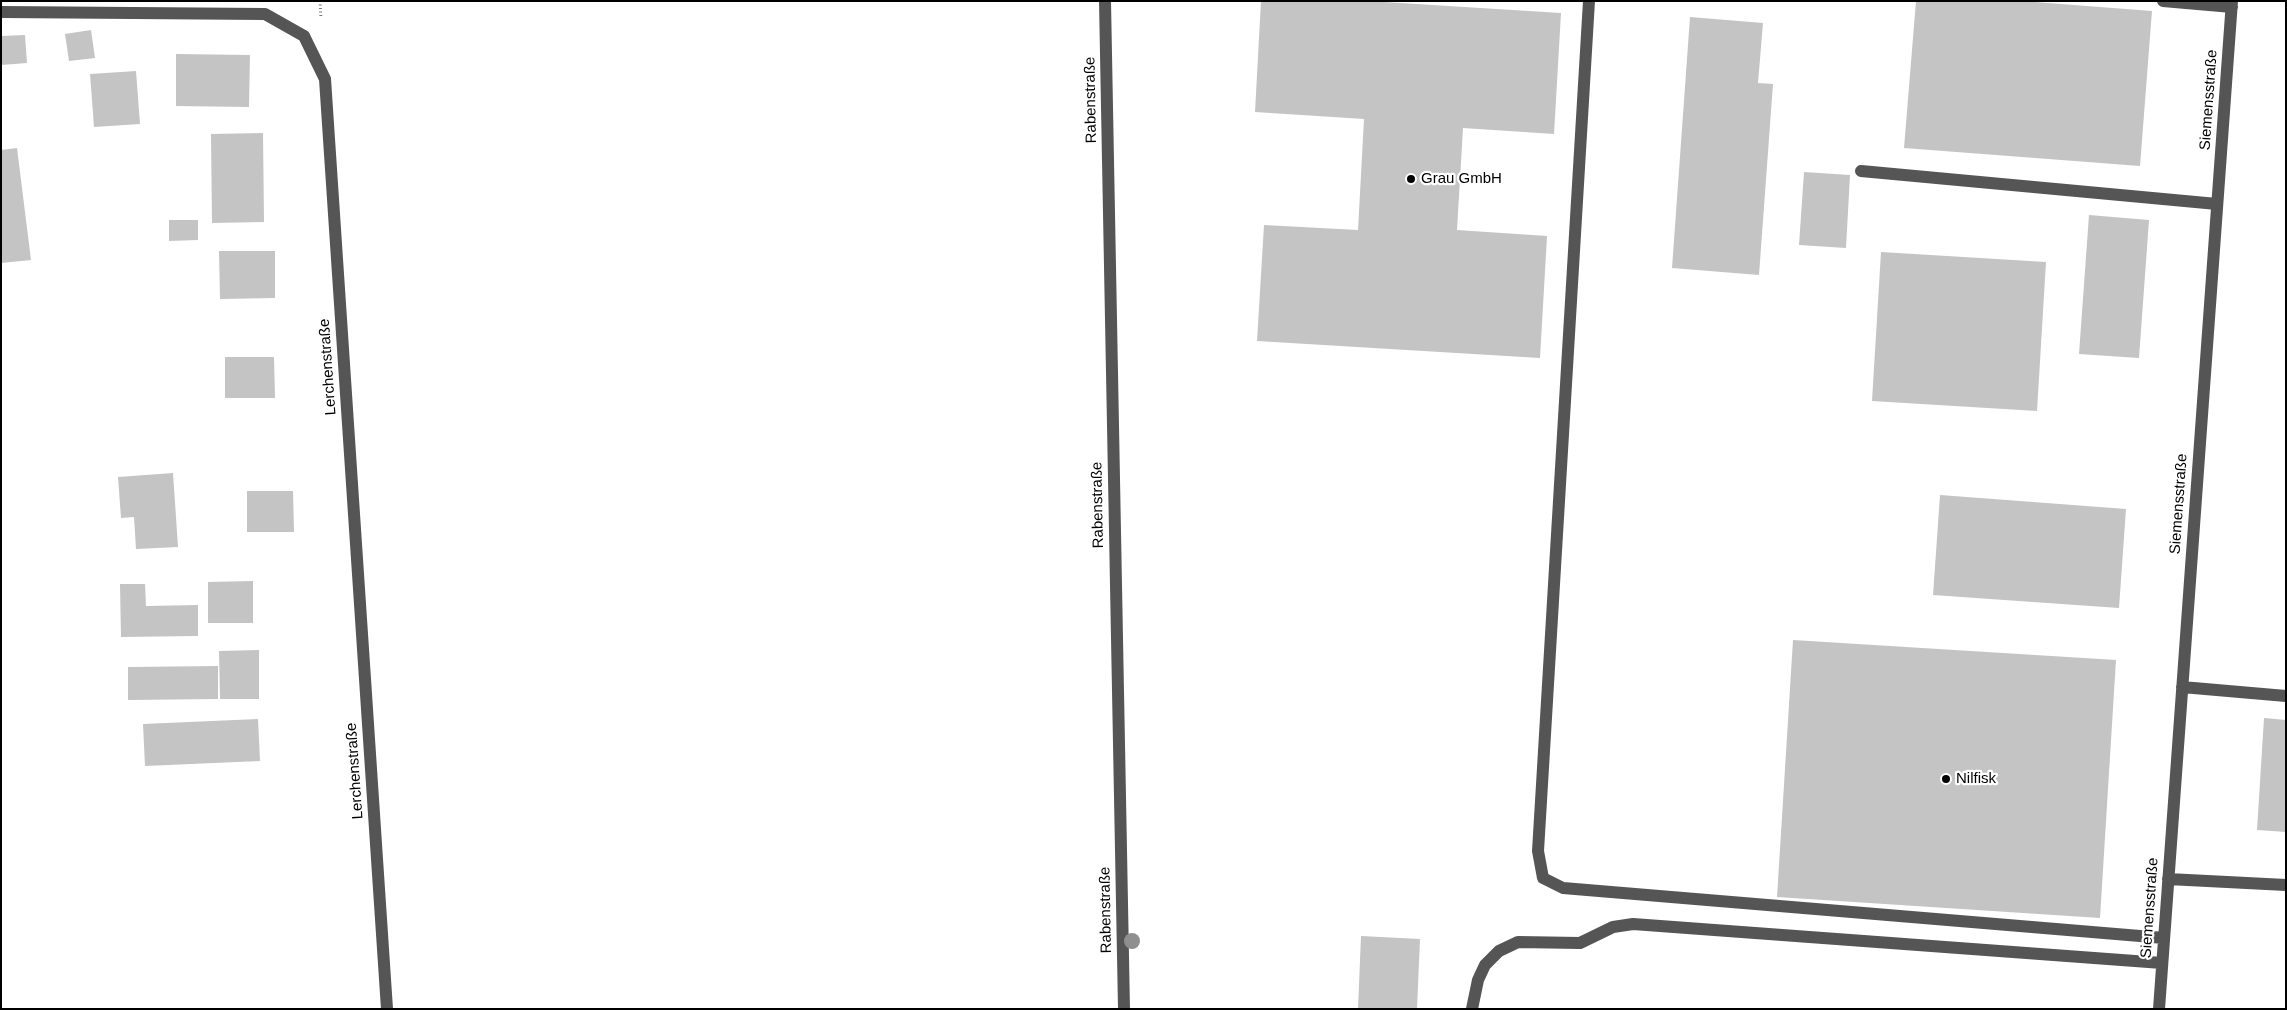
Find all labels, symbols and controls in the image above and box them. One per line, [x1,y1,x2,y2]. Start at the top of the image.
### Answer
street label: Siemensstraße [2197,49,2221,151]
street label: Rabenstraße [1081,56,1101,144]
place label: Grau GmbH [1421,170,1502,188]
marker: Grau GmbH [1405,173,1417,185]
street label: Lerchenstraße [316,318,340,416]
street label: Siemensstraße [2167,453,2191,555]
street label: Rabenstraße [1088,461,1108,549]
street label: Lerchenstraße [343,722,367,820]
place label: Nilfisk [1956,770,1996,788]
marker: Nilfisk [1940,773,1952,785]
street label: Siemensstraße [2138,857,2162,959]
street label: Rabenstraße [1096,866,1116,954]

